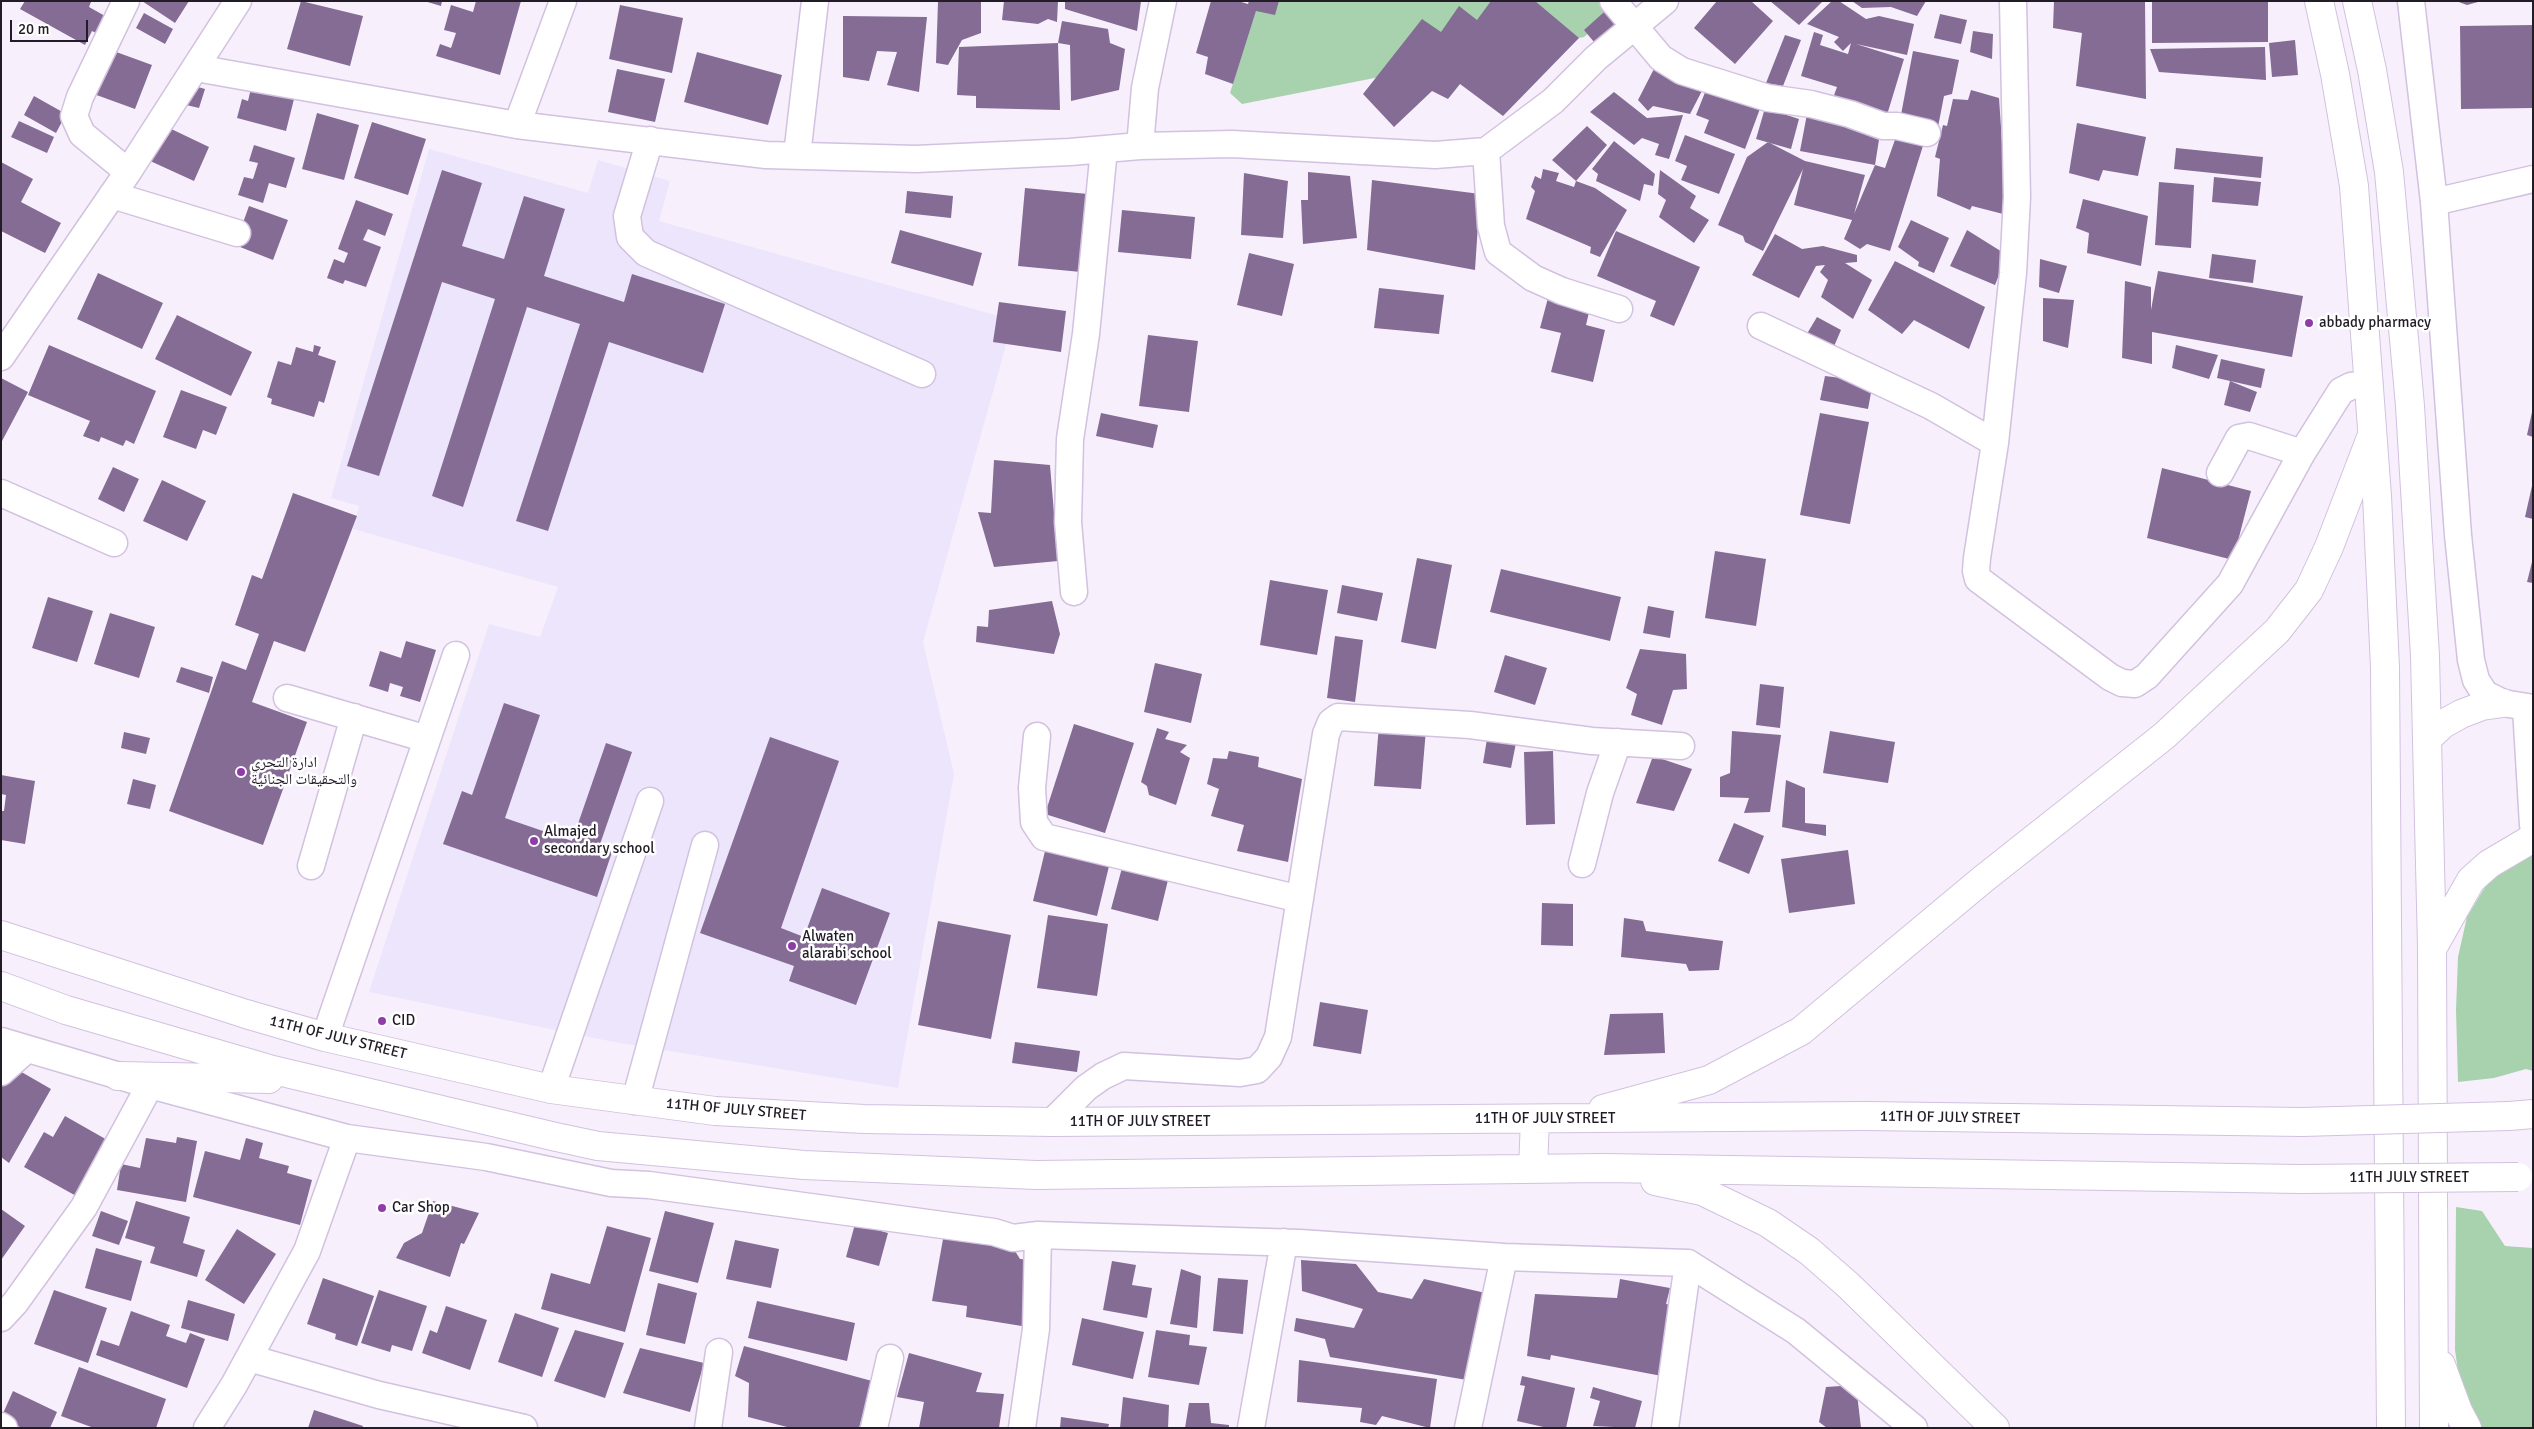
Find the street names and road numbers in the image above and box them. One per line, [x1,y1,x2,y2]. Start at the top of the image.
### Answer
street label: 11TH OF JULY STREET [268,1012,408,1064]
street label: 11TH OF JULY STREET [665,1095,807,1125]
street label: 11TH OF JULY STREET [1880,1108,2020,1128]
street label: 11TH OF JULY STREET [1475,1110,1615,1128]
street label: 11TH OF JULY STREET [1070,1113,1210,1131]
street label: 11TH JULY STREET [2349,1169,2469,1187]

